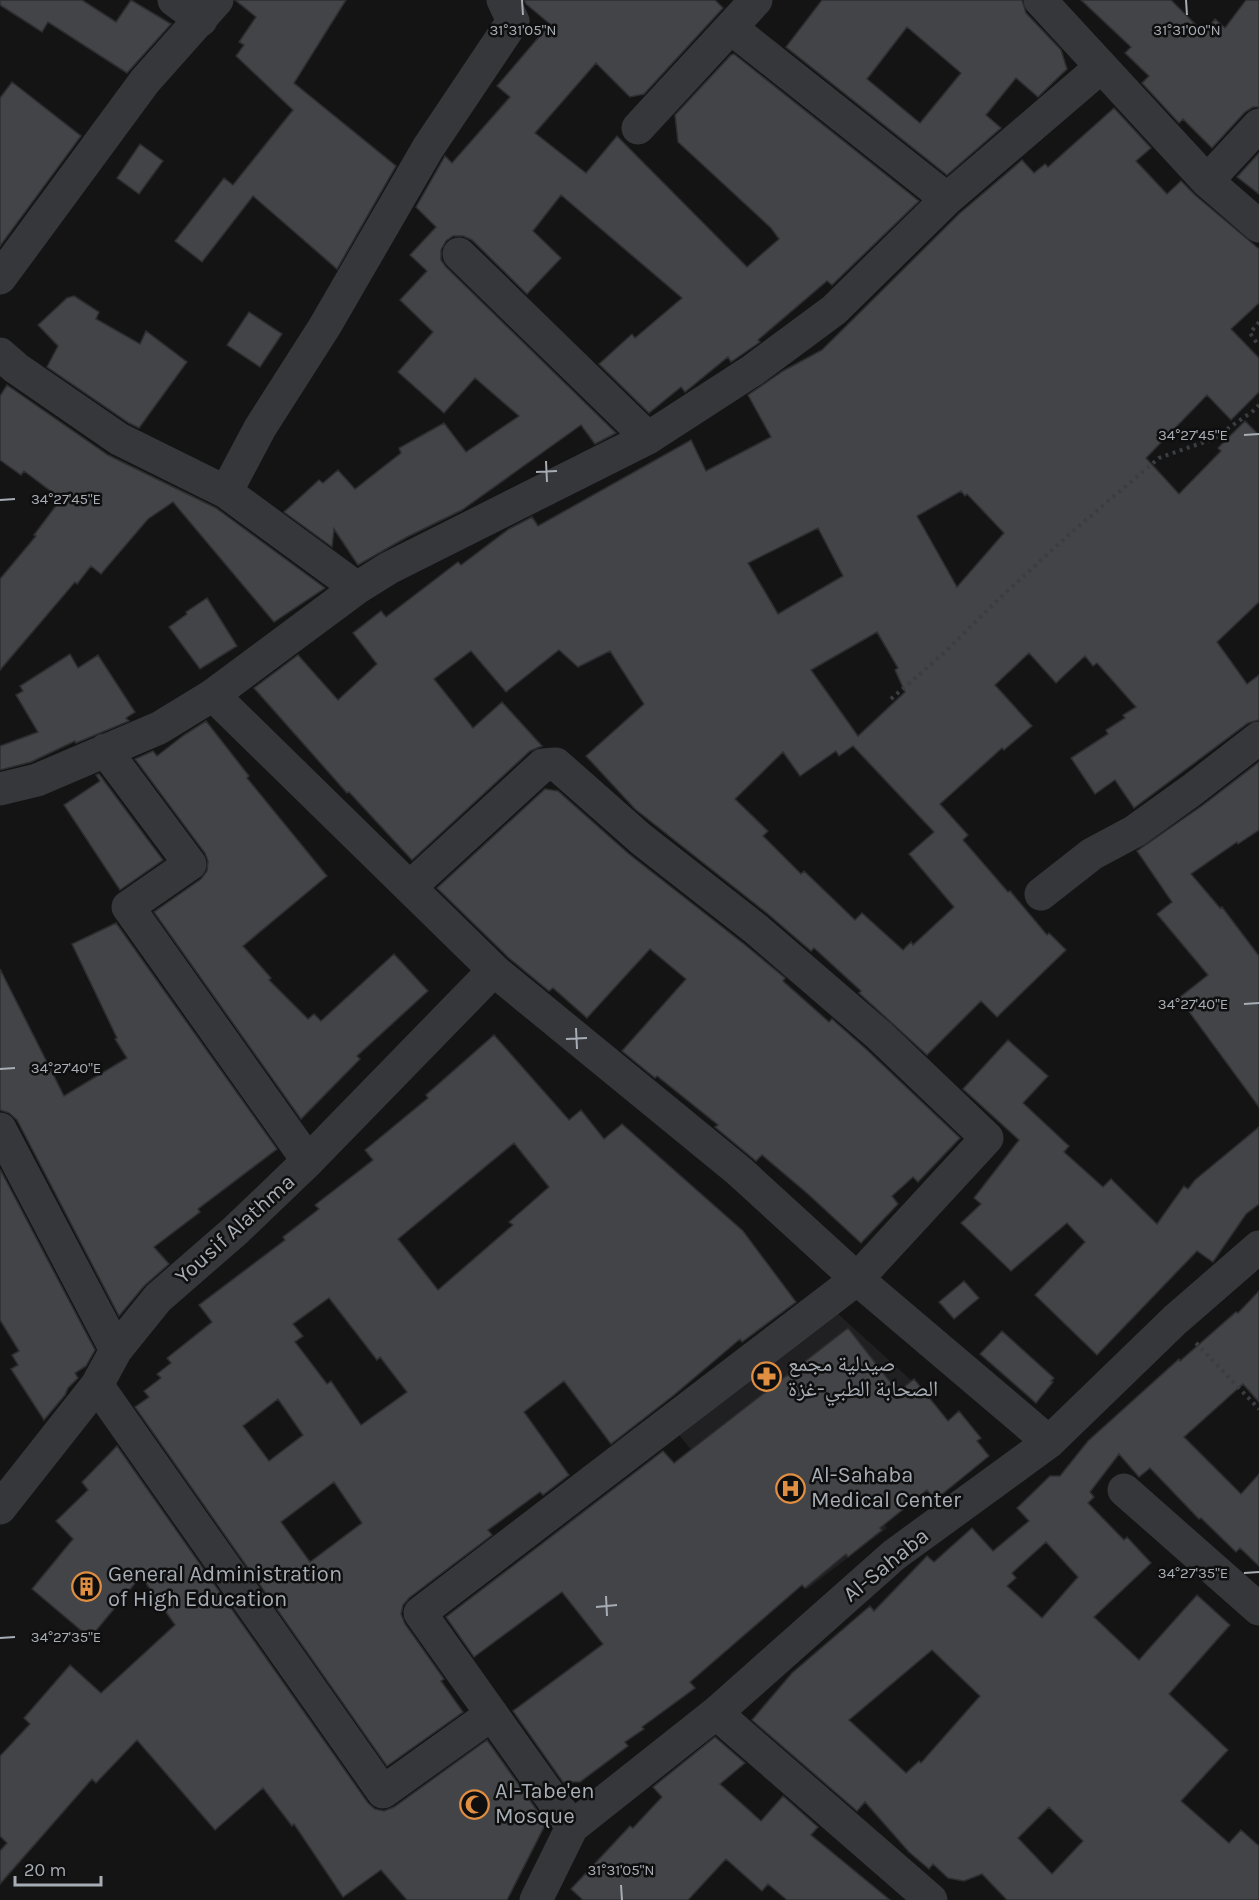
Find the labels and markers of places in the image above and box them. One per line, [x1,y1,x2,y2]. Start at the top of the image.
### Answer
place label: صيدلية مجمع الصحابة الطبي-غزة [788,1351,938,1406]
pharmacy icon: صيدلية مجمع الصحابة الطبي-غزة [751,1361,783,1393]
place label: Al-Sahaba Medical Center [811,1462,961,1513]
hospital icon: Al-Sahaba Medical Center [774,1472,806,1504]
place label: General Administration of High Education [108,1561,342,1612]
building icon: General Administration of High Education [71,1571,103,1603]
place label: Al-Tabe'en Mosque [495,1778,595,1829]
mosque icon: Al-Tabe'en Mosque [458,1788,490,1820]

